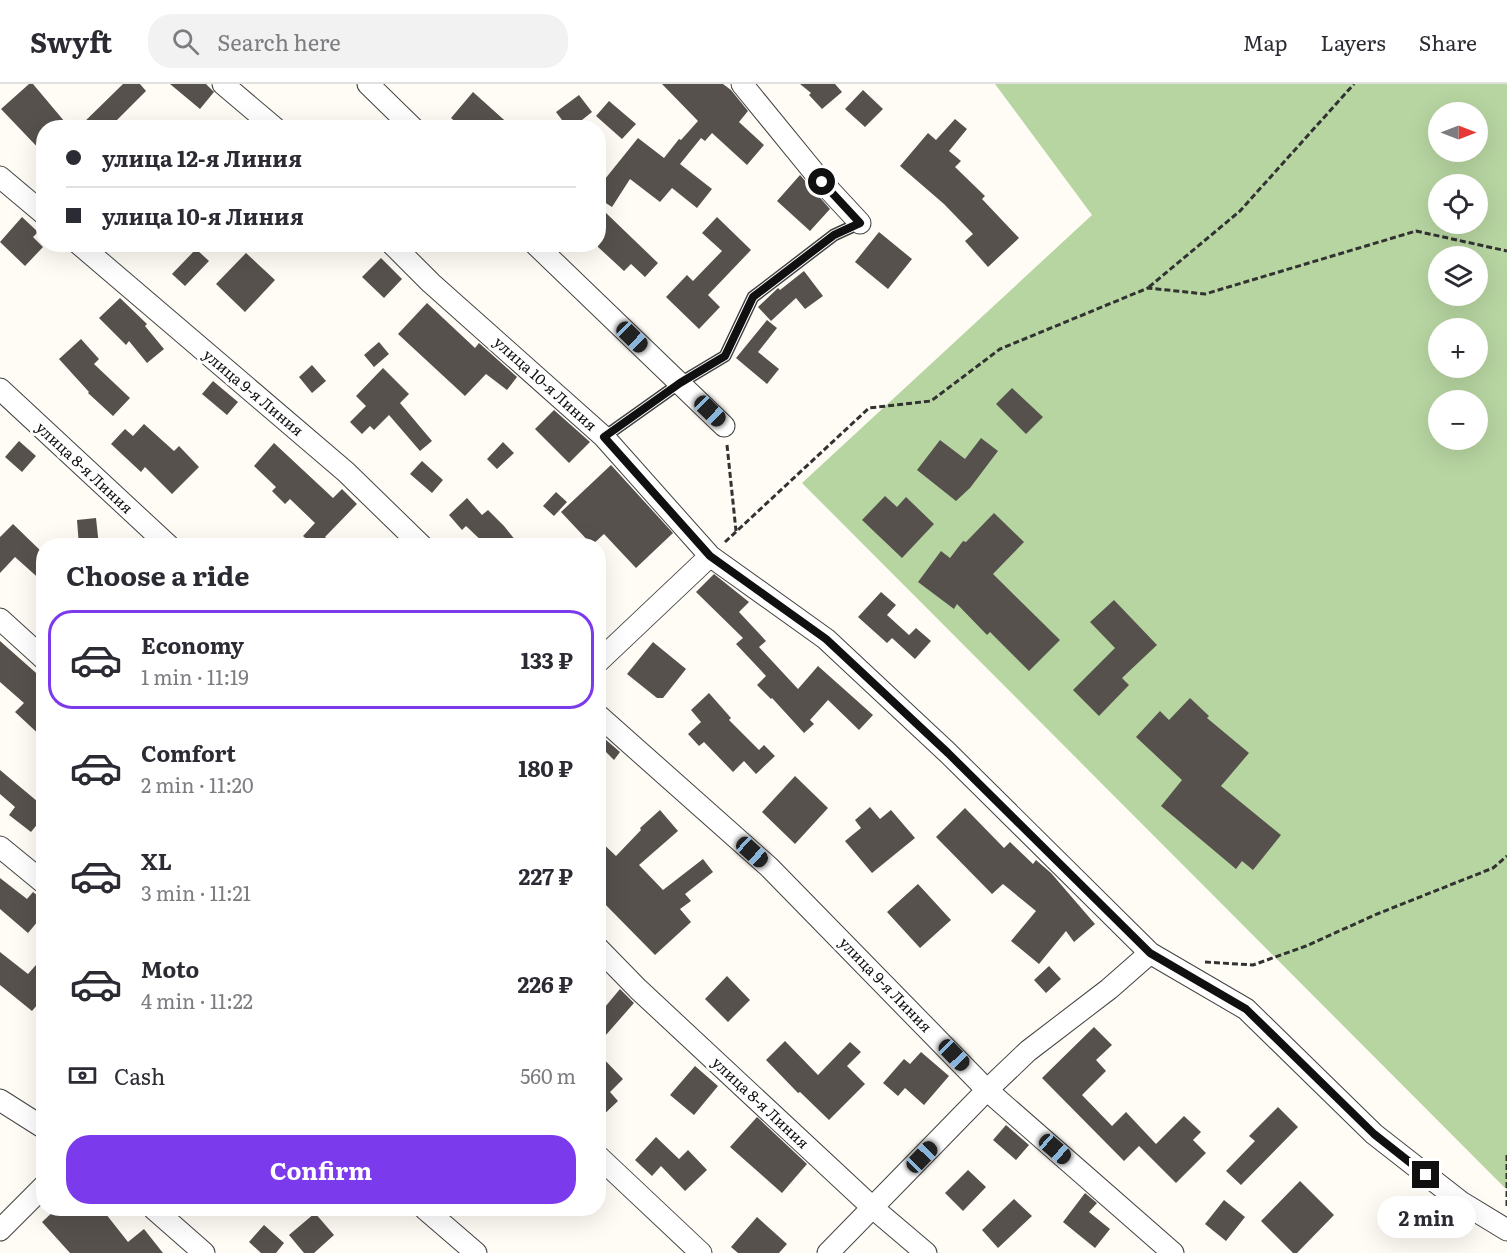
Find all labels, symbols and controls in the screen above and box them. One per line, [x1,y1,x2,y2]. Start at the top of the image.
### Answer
search box [148,14,568,68]
text: Swyft [30,20,112,62]
icon: search [169,25,202,58]
text: Search here [217,25,341,58]
text: Map [1243,26,1288,57]
text: Layers [1321,26,1386,57]
text: Share [1419,26,1477,57]
north arrow [1428,102,1488,162]
map controls [1428,102,1488,450]
text: улица 12-я Линия [102,141,302,174]
route start [808,168,835,195]
button: locate [1428,174,1488,234]
text: улица 10-я Линия [102,199,304,232]
button: layers [1428,246,1488,306]
car [613,318,651,356]
button: + [1428,318,1488,378]
street label: улица 10-я Линия [489,330,603,436]
street label: улица 9-я Линия [199,343,309,441]
button: − [1428,390,1488,450]
car [691,392,729,430]
street label: улица 8-я Линия [31,416,139,518]
text: Choose a ride [66,554,249,594]
text: Economy [141,628,244,661]
icon: car [69,633,123,687]
text: 133 ₽ [521,643,573,676]
text: 1 min · 11:19 [141,661,249,691]
text: Comfort [141,736,236,769]
icon: car [69,741,123,795]
text: 180 ₽ [518,751,573,784]
text: 2 min · 11:20 [141,769,254,799]
car [733,833,771,871]
text: XL [141,844,172,877]
icon: car [69,849,123,903]
text: 227 ₽ [519,859,573,892]
text: 3 min · 11:21 [141,877,251,907]
street label: улица 9-я Линия [834,931,938,1037]
text: Moto [141,952,199,985]
icon: car [69,957,123,1011]
text: 226 ₽ [517,967,573,1000]
text: 4 min · 11:22 [141,985,253,1015]
car [935,1036,973,1074]
street label: улица 8-я Линия [707,1051,815,1153]
icon: cash [66,1059,99,1092]
text: Cash [114,1059,165,1092]
text: 560 m [520,1060,576,1090]
car [1036,1130,1074,1168]
button: Confirm [66,1135,576,1204]
car [903,1138,941,1176]
route end [1412,1161,1439,1188]
callout: 2 min [1376,1196,1476,1238]
text: 2 min [1399,1202,1454,1232]

